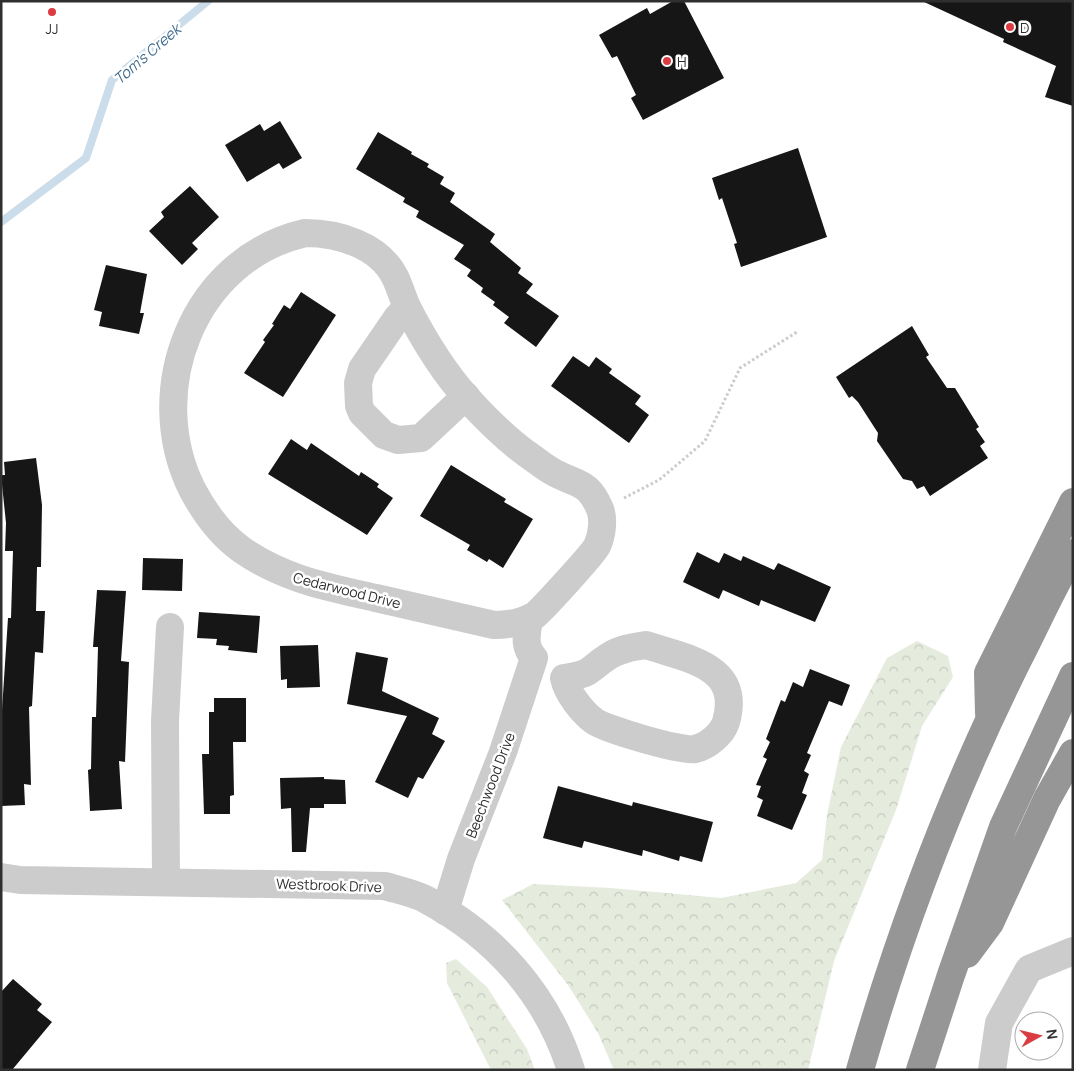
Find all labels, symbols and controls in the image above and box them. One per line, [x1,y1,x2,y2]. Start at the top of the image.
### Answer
marker: JJ [46,6,58,18]
water label: Tom's Creek [109,17,187,89]
place label: D [1020,18,1029,37]
place label: JJ [46,19,58,38]
marker: D [1004,21,1016,33]
place label: H [677,52,687,71]
marker: H [661,55,673,67]
street label: Cedarwood Drive [291,567,403,613]
street label: Beechwood Drive [461,729,519,841]
street label: Westbrook Drive [276,874,382,896]
north arrow [1014,1011,1064,1061]
text: N [1042,1028,1062,1040]

